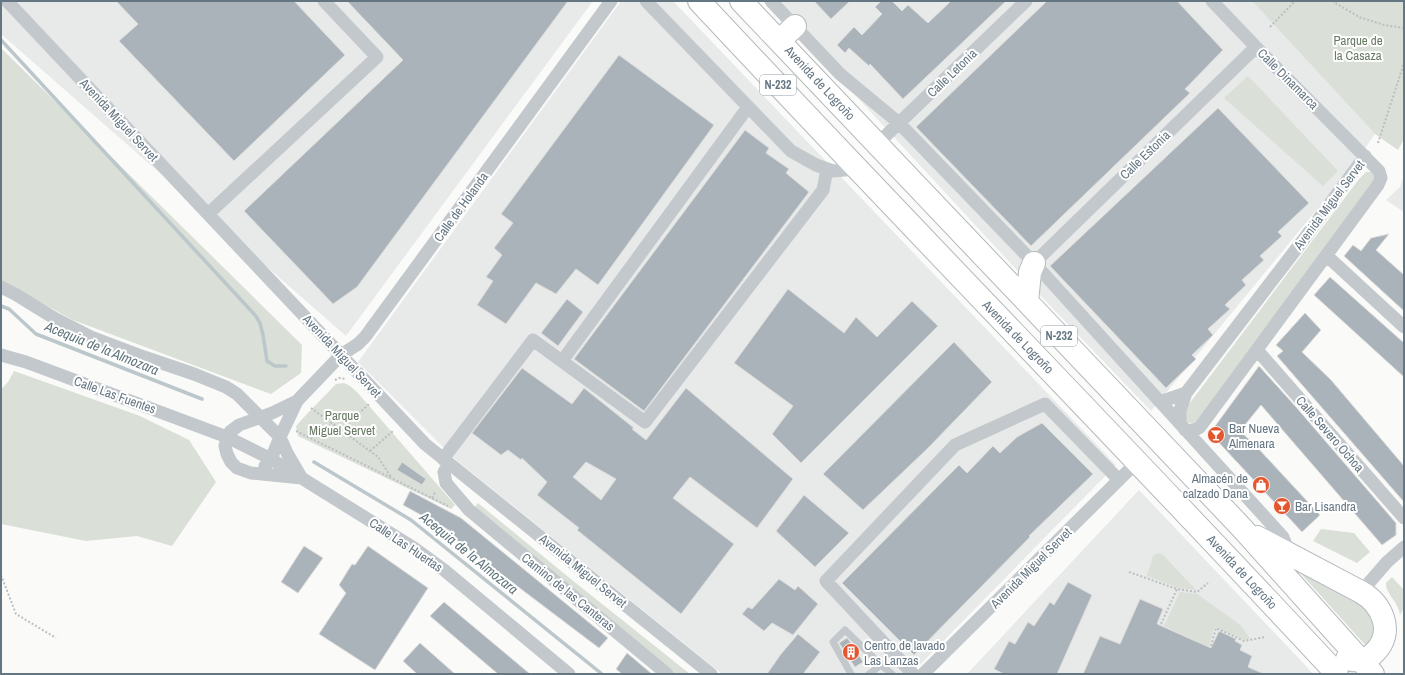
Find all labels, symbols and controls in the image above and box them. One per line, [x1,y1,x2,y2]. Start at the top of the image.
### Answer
park label: Parque de la Casaza [1333,32,1383,64]
street label: Avenida de Logroño [780,41,859,124]
street label: Calle Letonia [923,45,981,101]
street label: Calle Dinamarca [1254,45,1322,113]
street label: Avenida Miguel Servet [75,74,162,165]
road number: N-232 [760,75,796,95]
street label: Calle Estonia [1116,127,1174,183]
street label: Avenida Miguel Servet [1289,157,1368,254]
street label: Calle de Holanda [430,169,492,245]
street label: Avenida de Logroño [978,296,1057,377]
street label: Avenida Miguel Servet [298,310,385,401]
water label: Acequia de la Almozara [42,317,162,379]
road number: N-232 [1041,326,1077,346]
street label: Calle Las Fuentes [72,372,158,418]
street label: Calle Severo Ochoa [1292,392,1368,476]
park label: Parque Miguel Servet [309,407,375,439]
place label: Bar Nueva Almenara [1228,420,1279,452]
bar icon: Bar Nueva Almenara [1206,425,1226,445]
place label: Almacén de calzado Dana [1183,470,1248,502]
shop icon: Almacén de calzado Dana [1251,475,1271,495]
bar icon: Bar Lisandra [1272,496,1292,516]
place label: Bar Lisandra [1295,498,1356,515]
water label: Acequia de la Almozara [415,507,522,598]
street label: Calle Las Huertas [366,514,446,576]
street label: Avenida Miguel Servet [986,524,1075,613]
street label: Avenida Miguel Servet [535,530,630,612]
street label: Avenida de Logroño [1202,530,1281,613]
street label: Camino de las Canteras [518,549,618,635]
place label: Centro de lavado Las Lanzas [864,637,945,669]
building icon: Centro de lavado Las Lanzas [841,642,861,662]

